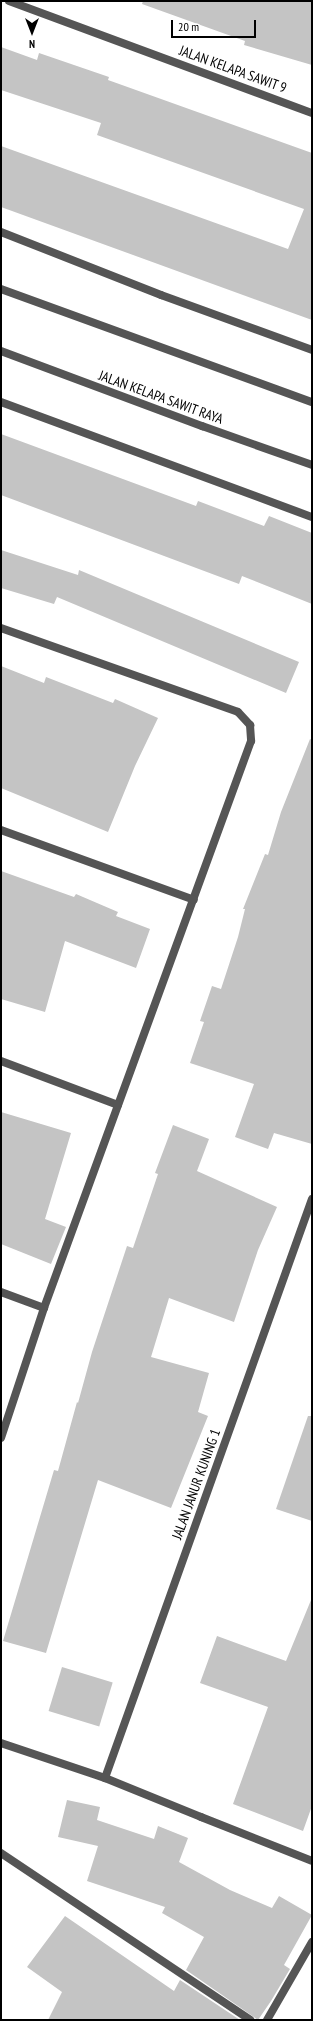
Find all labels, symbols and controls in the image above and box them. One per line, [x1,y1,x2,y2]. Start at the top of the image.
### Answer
north arrow [12,12,52,52]
scale bar [173,12,258,38]
text: 20 m [178,19,199,34]
text: N [29,37,35,51]
street label: JALAN KELAPA SAWIT 9 [177,42,289,96]
street label: JALAN KELAPA SAWIT RAYA [96,367,226,427]
street label: JALAN JANUR KUNING 1 [168,1427,224,1541]

